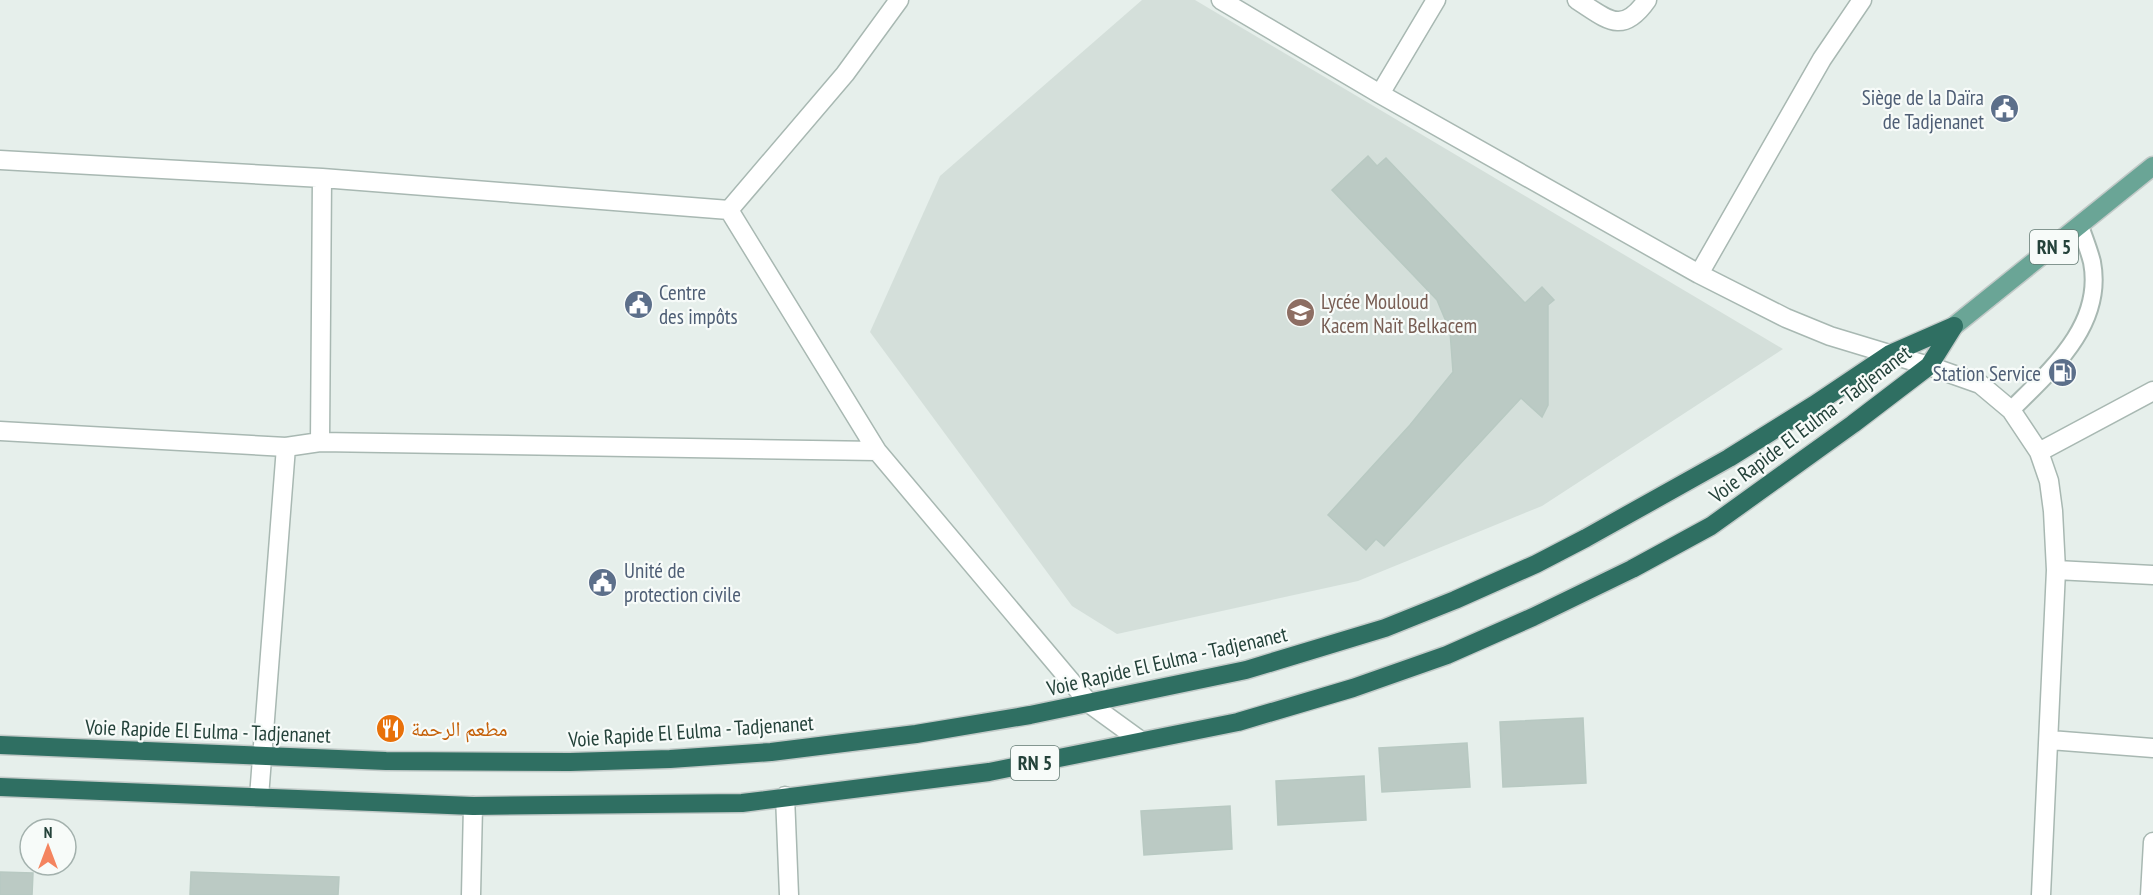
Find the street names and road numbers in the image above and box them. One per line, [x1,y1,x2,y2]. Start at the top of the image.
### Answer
road number: RN 5 [2030,230,2078,264]
street label: Voie Rapide El Eulma - Tadjenanet [1703,339,1916,509]
street label: Voie Rapide El Eulma - Tadjenanet [1043,620,1290,702]
street label: Voie Rapide El Eulma - Tadjenanet [566,709,815,753]
street label: Voie Rapide El Eulma - Tadjenanet [84,713,331,749]
road number: RN 5 [1011,746,1059,780]

